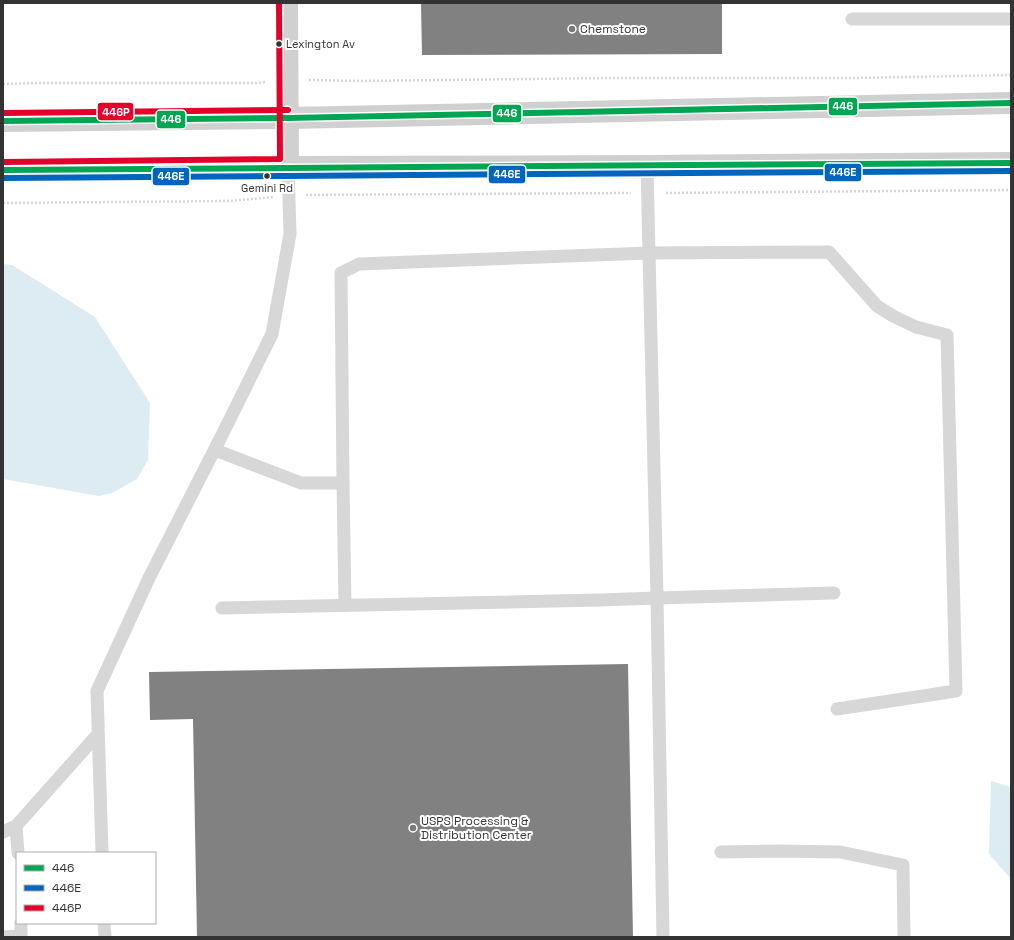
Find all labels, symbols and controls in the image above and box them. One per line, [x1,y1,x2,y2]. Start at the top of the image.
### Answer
place label: Chemstone [580,21,646,37]
marker: Chemstone [567,24,577,34]
place label: Lexington Av [286,37,355,51]
marker: Lexington Av [274,39,284,49]
line badge: 446 [828,97,858,116]
text: 446 [833,99,854,113]
line badge: 446P [97,102,134,121]
line badge: 446 [492,104,522,123]
text: 446P [102,105,130,119]
text: 446 [497,106,518,120]
line badge: 446 [156,110,186,129]
text: 446 [161,112,182,126]
line badge: 446E [824,163,862,182]
line badge: 446E [488,165,526,184]
text: 446E [830,165,856,179]
line badge: 446E [152,167,190,186]
text: 446E [494,167,520,181]
text: 446E [158,169,184,183]
marker: Gemini Rd [262,171,272,181]
place label: Gemini Rd [241,181,293,195]
place label: USPS Processing & Distribution Center [421,813,532,843]
marker: USPS Processing & Distribution Center [408,823,418,833]
legend [16,852,156,924]
text: 446 [52,860,74,876]
text: 446E [52,880,81,896]
text: 446P [52,900,82,916]

